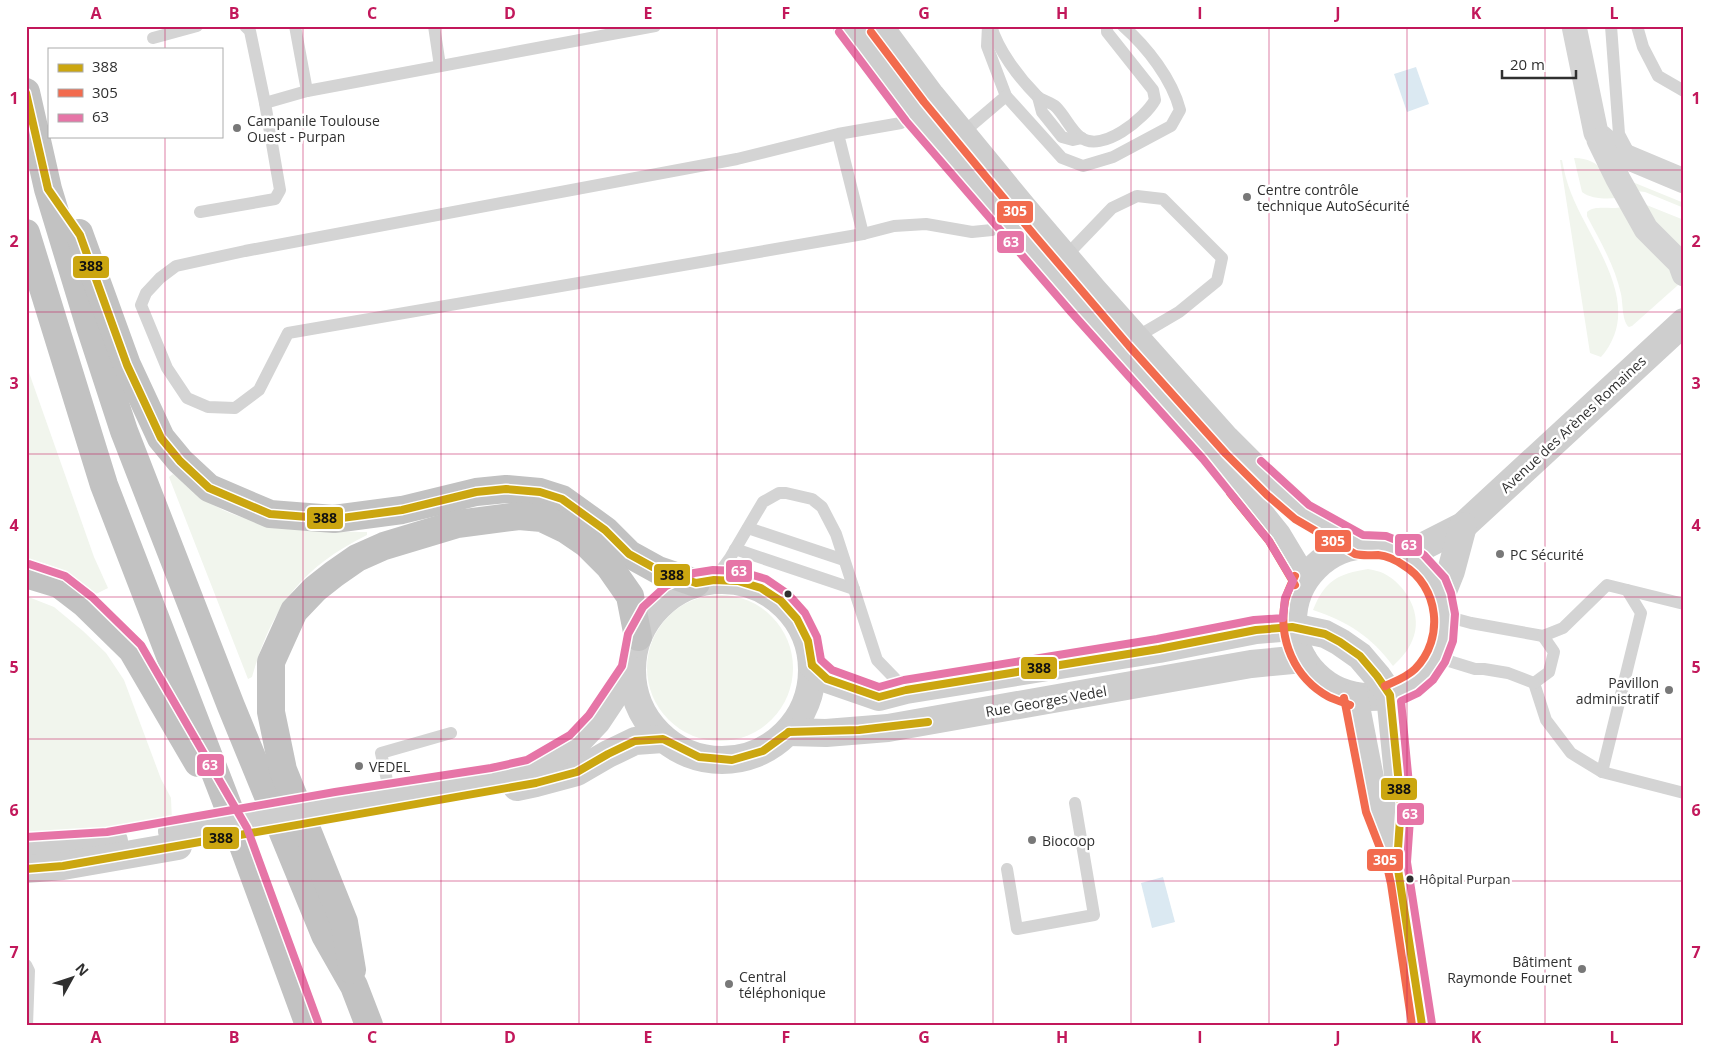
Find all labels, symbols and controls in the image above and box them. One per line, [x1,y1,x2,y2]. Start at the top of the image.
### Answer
text: A [90,2,102,24]
text: B [229,2,239,24]
text: C [367,2,377,24]
text: D [504,2,516,24]
text: E [644,2,653,24]
text: F [782,2,790,24]
text: G [918,2,930,24]
text: H [1056,2,1068,24]
text: I [1197,2,1203,24]
text: J [1333,2,1341,24]
text: K [1471,2,1482,24]
text: L [1609,2,1619,24]
legend [48,48,222,138]
scale bar [1502,48,1576,80]
text: 20 m [1510,54,1545,74]
text: 388 [92,56,118,76]
text: 305 [92,82,118,102]
text: 1 [9,87,19,109]
text: 1 [1691,87,1701,109]
text: 63 [92,106,109,126]
place label: Campanile Toulouse Ouest - Purpan [247,111,380,146]
marker: Campanile Toulouse Ouest - Purpan [231,122,243,134]
place label: Centre contrôle technique AutoSécurité [1257,180,1410,215]
marker: Centre contrôle technique AutoSécurité [1241,191,1253,203]
line badge: 305 [996,200,1034,224]
text: 305 [1003,201,1027,220]
text: 2 [9,230,19,252]
line badge: 63 [996,230,1025,254]
text: 2 [1691,230,1701,252]
text: 63 [1003,232,1019,251]
line badge: 388 [72,255,110,279]
text: 388 [79,256,103,275]
street label: Avenue des Arènes Romaines [1496,351,1650,497]
text: 3 [9,372,19,394]
text: 3 [1691,372,1701,394]
line badge: 388 [306,506,344,530]
text: 388 [313,508,337,527]
text: 4 [9,514,19,536]
text: 4 [1691,514,1701,536]
line badge: 305 [1314,529,1352,553]
text: 305 [1321,531,1345,550]
line badge: 63 [1394,533,1423,557]
text: 63 [1401,535,1417,554]
place label: PC Sécurité [1510,545,1584,564]
marker: PC Sécurité [1494,548,1506,560]
line badge: 63 [725,559,753,583]
text: 63 [731,561,747,580]
line badge: 388 [653,563,691,587]
text: 388 [660,565,684,584]
unlabelled marker [783,589,793,599]
text: 5 [9,656,19,678]
line badge: 388 [1020,656,1058,680]
text: 5 [1691,656,1701,678]
text: 388 [1027,658,1051,677]
place label: Pavillon administratif [1576,673,1660,708]
street label: Rue Georges Vedel [984,681,1108,721]
marker: Pavillon administratif [1663,684,1675,696]
line badge: 63 [196,753,225,777]
text: 63 [202,755,218,774]
place label: VEDEL [369,757,410,776]
marker: VEDEL [353,760,365,772]
line badge: 388 [1380,777,1418,801]
text: 388 [1387,779,1411,798]
text: 6 [9,799,19,821]
text: 6 [1691,799,1701,821]
line badge: 63 [1396,802,1425,826]
text: 63 [1402,804,1418,823]
line badge: 388 [202,826,240,850]
text: 388 [209,828,233,847]
place label: Biocoop [1042,831,1095,850]
marker: Biocoop [1026,834,1038,846]
line badge: 305 [1366,848,1404,872]
text: 305 [1373,850,1397,869]
place label: Hôpital Purpan [1419,870,1510,888]
marker: Hôpital Purpan [1405,874,1415,884]
text: 7 [9,941,19,963]
text: 7 [1691,941,1701,963]
place label: Bâtiment Raymonde Fournet [1447,952,1572,987]
north arrow [48,954,98,1004]
text: N [71,959,93,980]
marker: Bâtiment Raymonde Fournet [1576,963,1588,975]
place label: Central téléphonique [739,967,826,1002]
marker: Central téléphonique [723,978,735,990]
text: A [90,1026,102,1048]
text: B [229,1026,239,1048]
text: C [367,1026,377,1048]
text: D [504,1026,516,1048]
text: E [644,1026,653,1048]
text: F [782,1026,790,1048]
text: G [918,1026,930,1048]
text: H [1056,1026,1068,1048]
text: I [1197,1026,1203,1048]
text: J [1333,1026,1341,1048]
text: K [1471,1026,1482,1048]
text: L [1609,1026,1619,1048]

